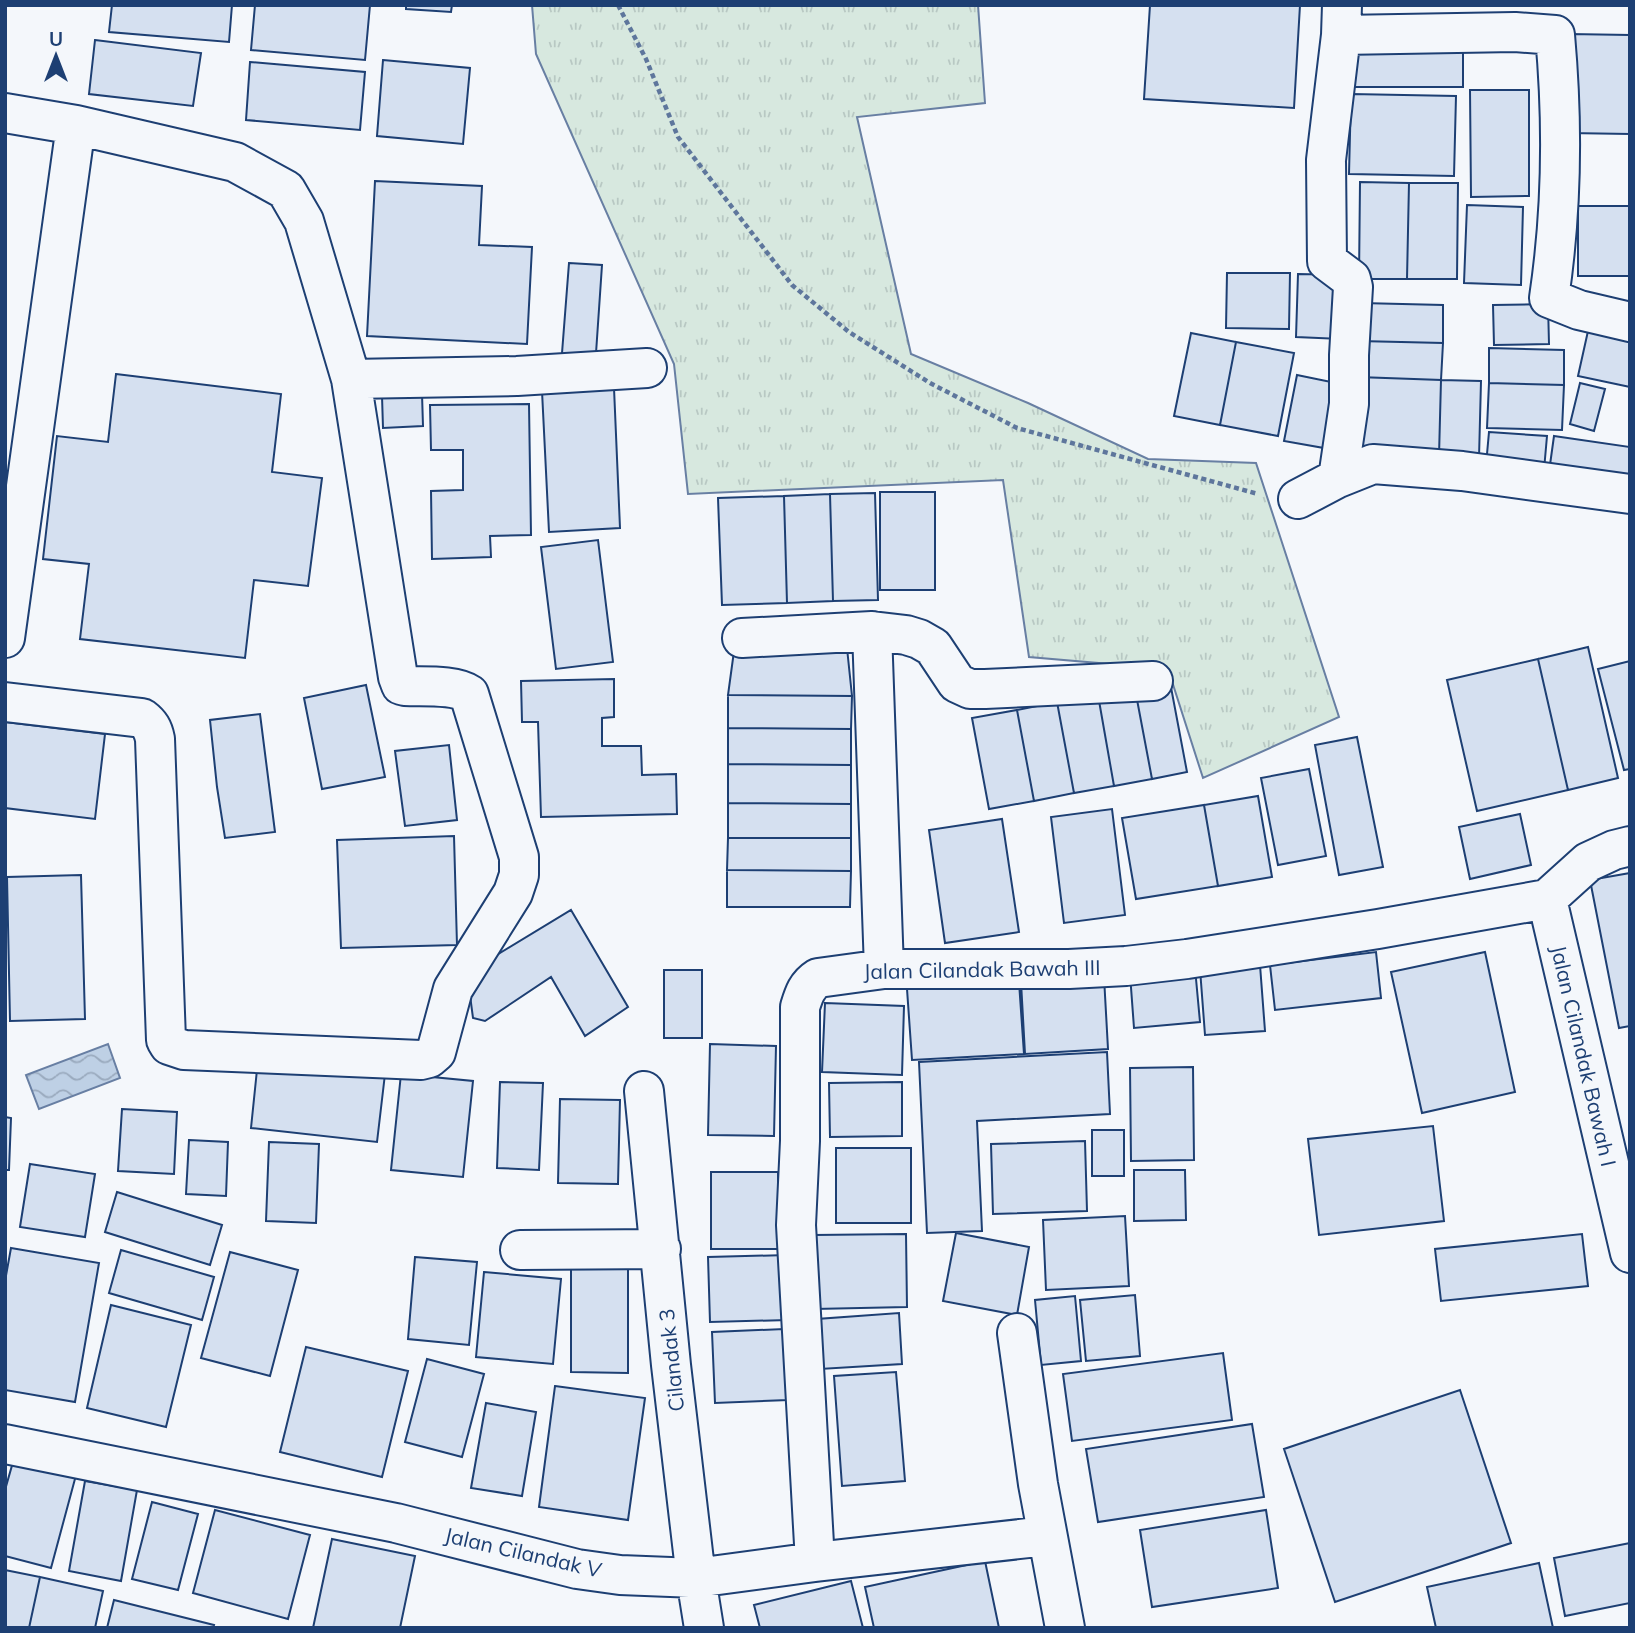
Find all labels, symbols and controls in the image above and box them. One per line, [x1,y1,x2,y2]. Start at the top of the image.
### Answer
north arrow [21,21,91,91]
text: U [49,27,63,51]
street label: Jalan Cilandak Bawah I [1546,943,1622,1169]
street label: Jalan Cilandak Bawah III [863,954,1101,984]
street label: Cilandak 3 [653,1307,689,1413]
street label: Jalan Cilandak V [442,1521,605,1583]

